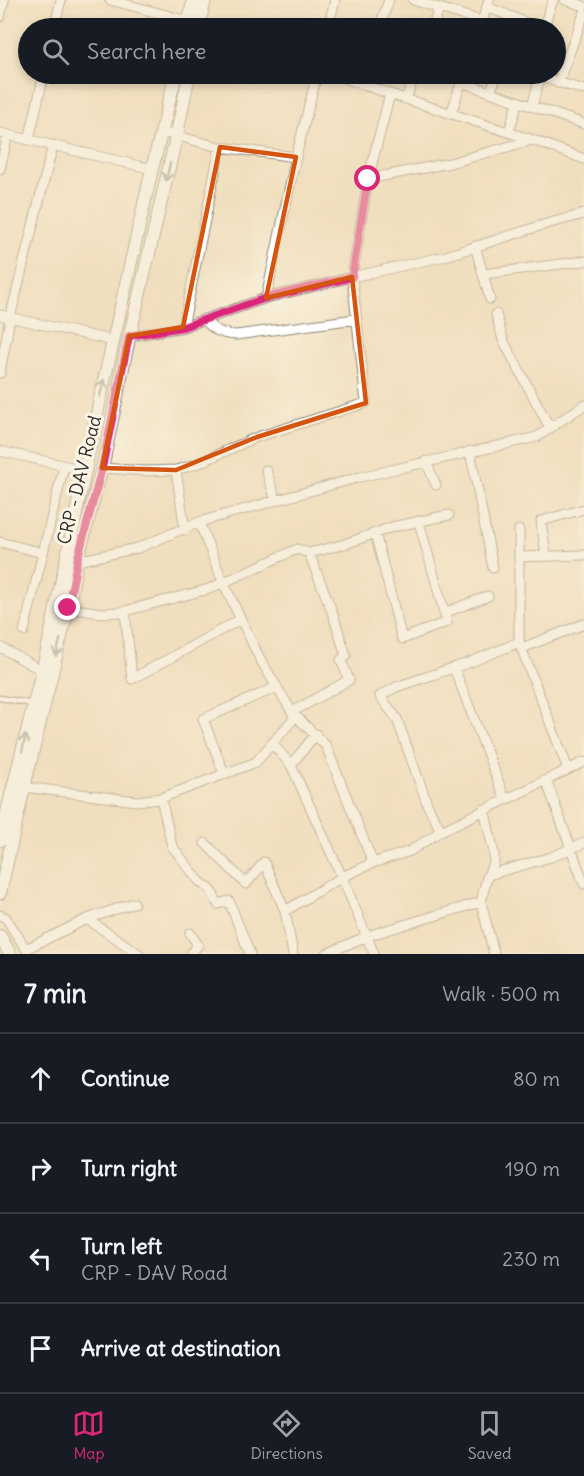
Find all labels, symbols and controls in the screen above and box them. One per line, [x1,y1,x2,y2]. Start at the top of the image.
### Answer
search box [18,18,566,84]
icon: search [39,35,72,68]
text: Search here [87,37,206,65]
one-way arrow [161,162,173,181]
route start [354,165,380,191]
one-way arrow [97,379,109,398]
street label: CRP - DAV Road [52,413,106,547]
route end [54,594,80,620]
one-way arrow [52,638,64,657]
one-way arrow [18,734,30,753]
text: 7 min [24,977,87,1010]
text: Walk · 500 m [442,981,560,1006]
icon: ahead [24,1062,57,1095]
text: Continue [81,1064,170,1092]
text: 80 m [513,1066,560,1091]
icon: right [24,1152,57,1185]
text: Turn right [81,1154,177,1182]
text: 190 m [505,1156,560,1181]
text: Turn left [81,1232,162,1260]
icon: left [24,1242,57,1275]
text: 230 m [502,1246,560,1271]
text: CRP - DAV Road [81,1260,228,1285]
icon: arrive [24,1332,57,1365]
text: Arrive at destination [81,1334,281,1362]
tab: Map [72,1407,105,1463]
tab: Directions [250,1407,323,1463]
tab: Saved [468,1407,512,1463]

